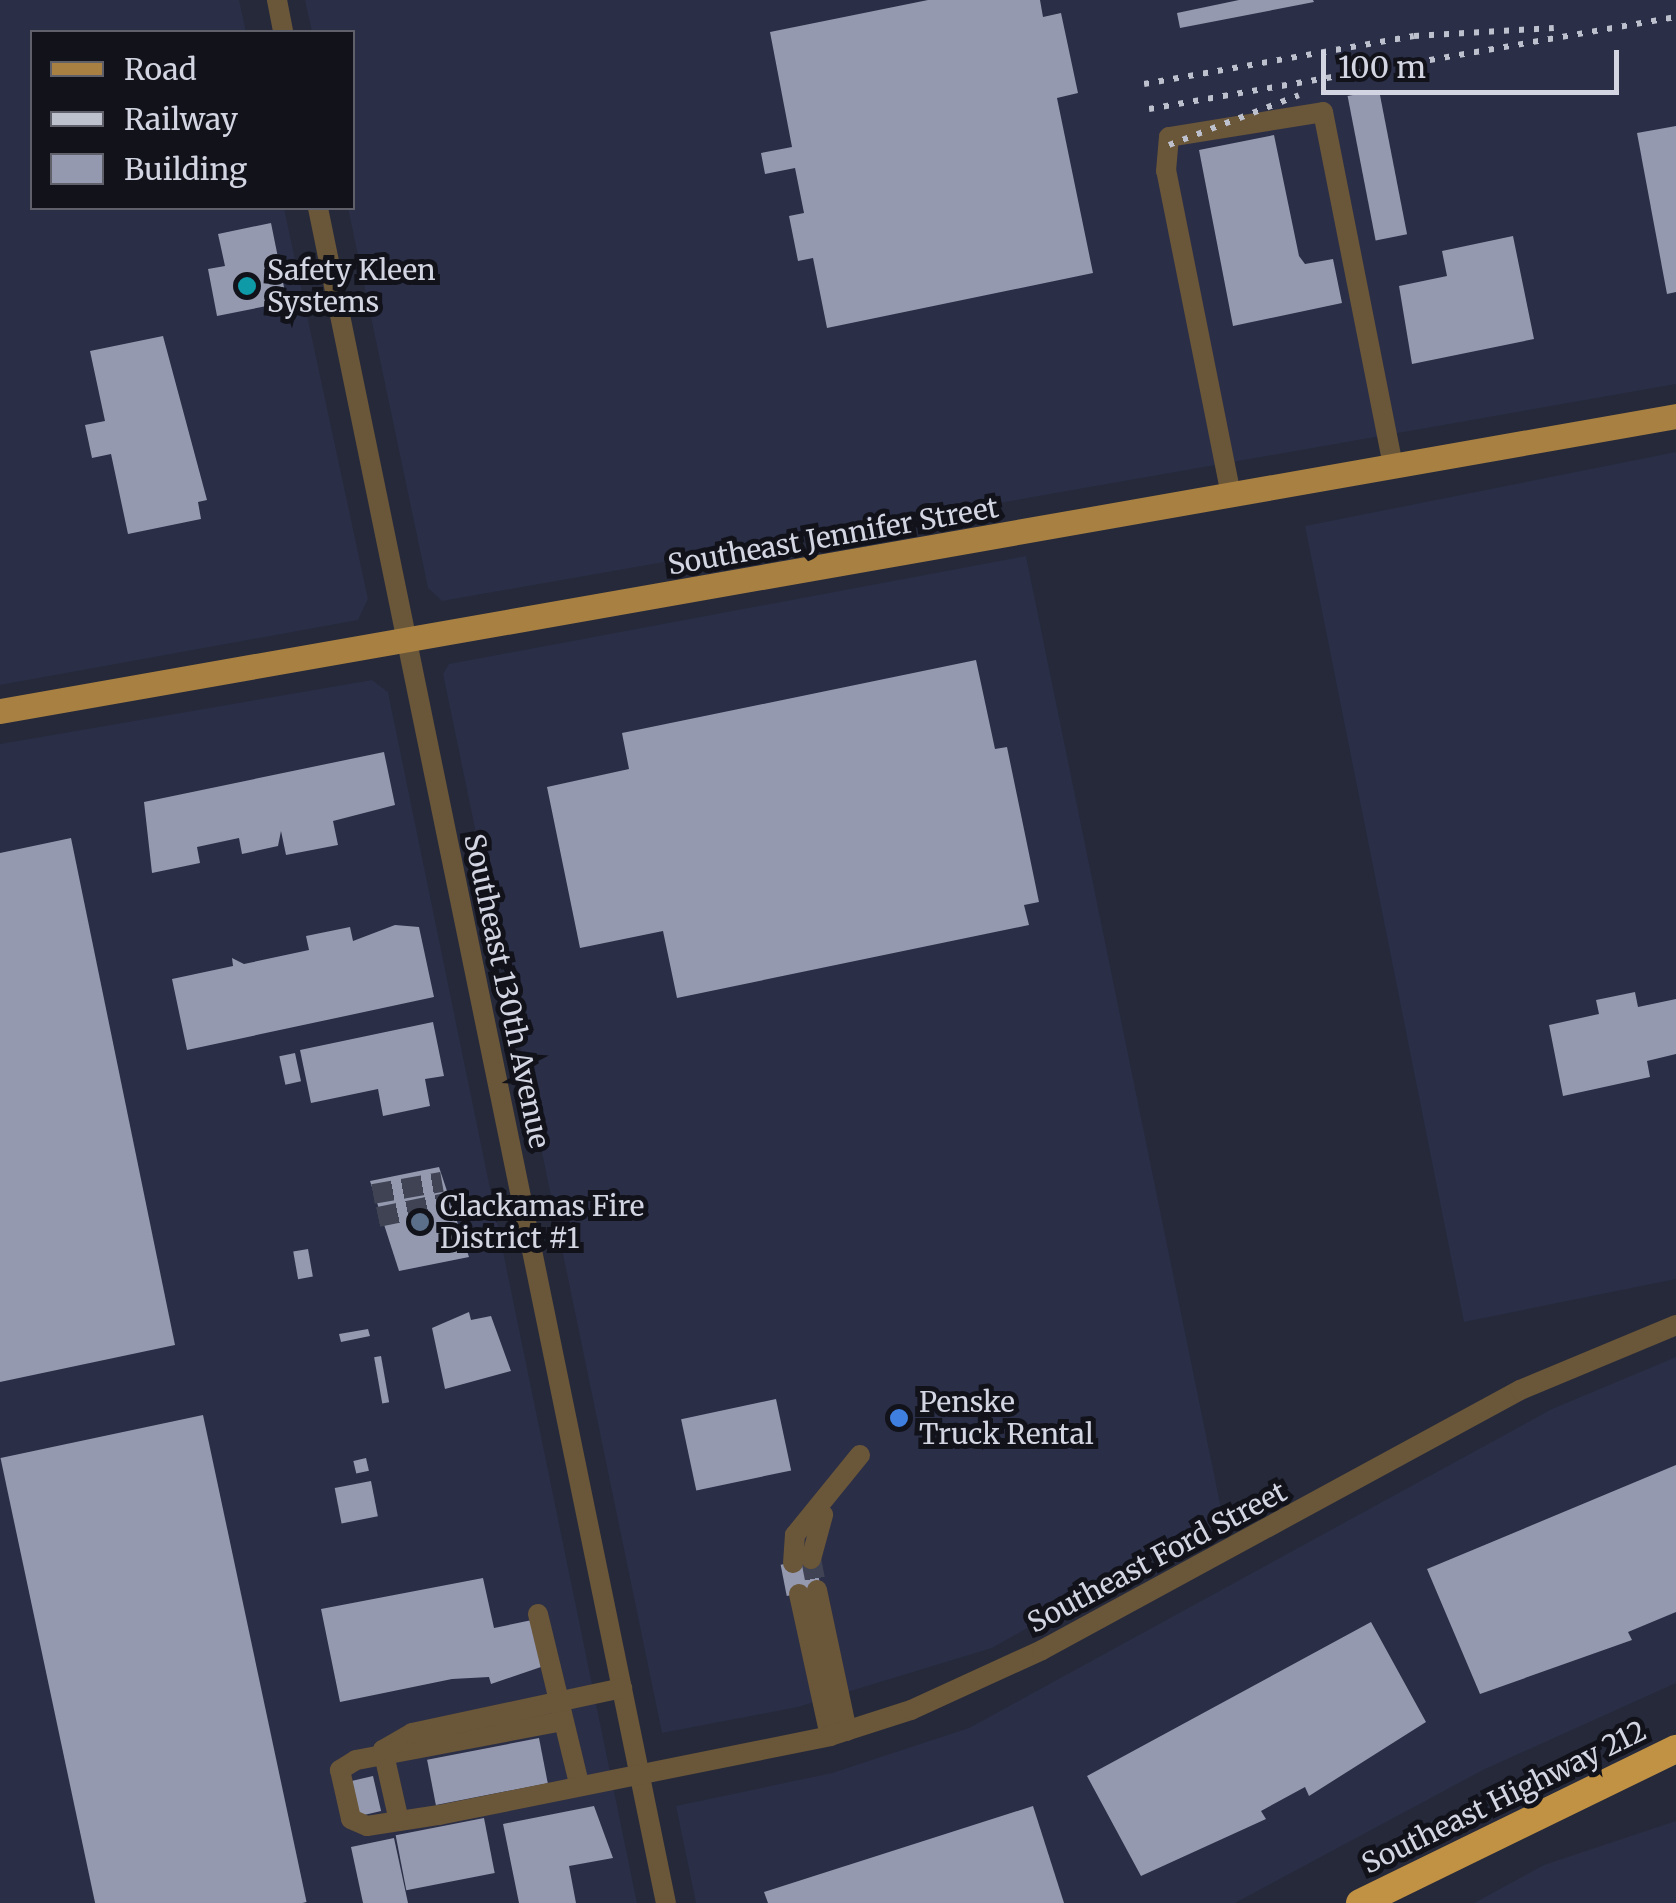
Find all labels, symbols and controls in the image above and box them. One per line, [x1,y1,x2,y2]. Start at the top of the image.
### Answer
legend [30,30,355,210]
scale bar [1326,30,1624,92]
text: 100 m [1338,48,1426,86]
text: Road [124,50,197,88]
text: Railway [124,100,238,138]
text: Building [124,150,247,188]
place label: Safety Kleen Systems [267,253,436,319]
marker: Safety Kleen Systems [236,275,258,297]
street label: Southeast Jennifer Street [665,490,1001,582]
street label: Southeast 130th Avenue [457,831,557,1151]
place label: Clackamas Fire District #1 [440,1189,644,1255]
marker: Clackamas Fire District #1 [409,1211,431,1233]
place label: Penske Truck Rental [919,1385,1094,1451]
marker: Penske Truck Rental [888,1407,910,1429]
street label: Southeast Ford Street [1022,1474,1292,1640]
street label: Southeast Highway 212 [1356,1714,1652,1880]

